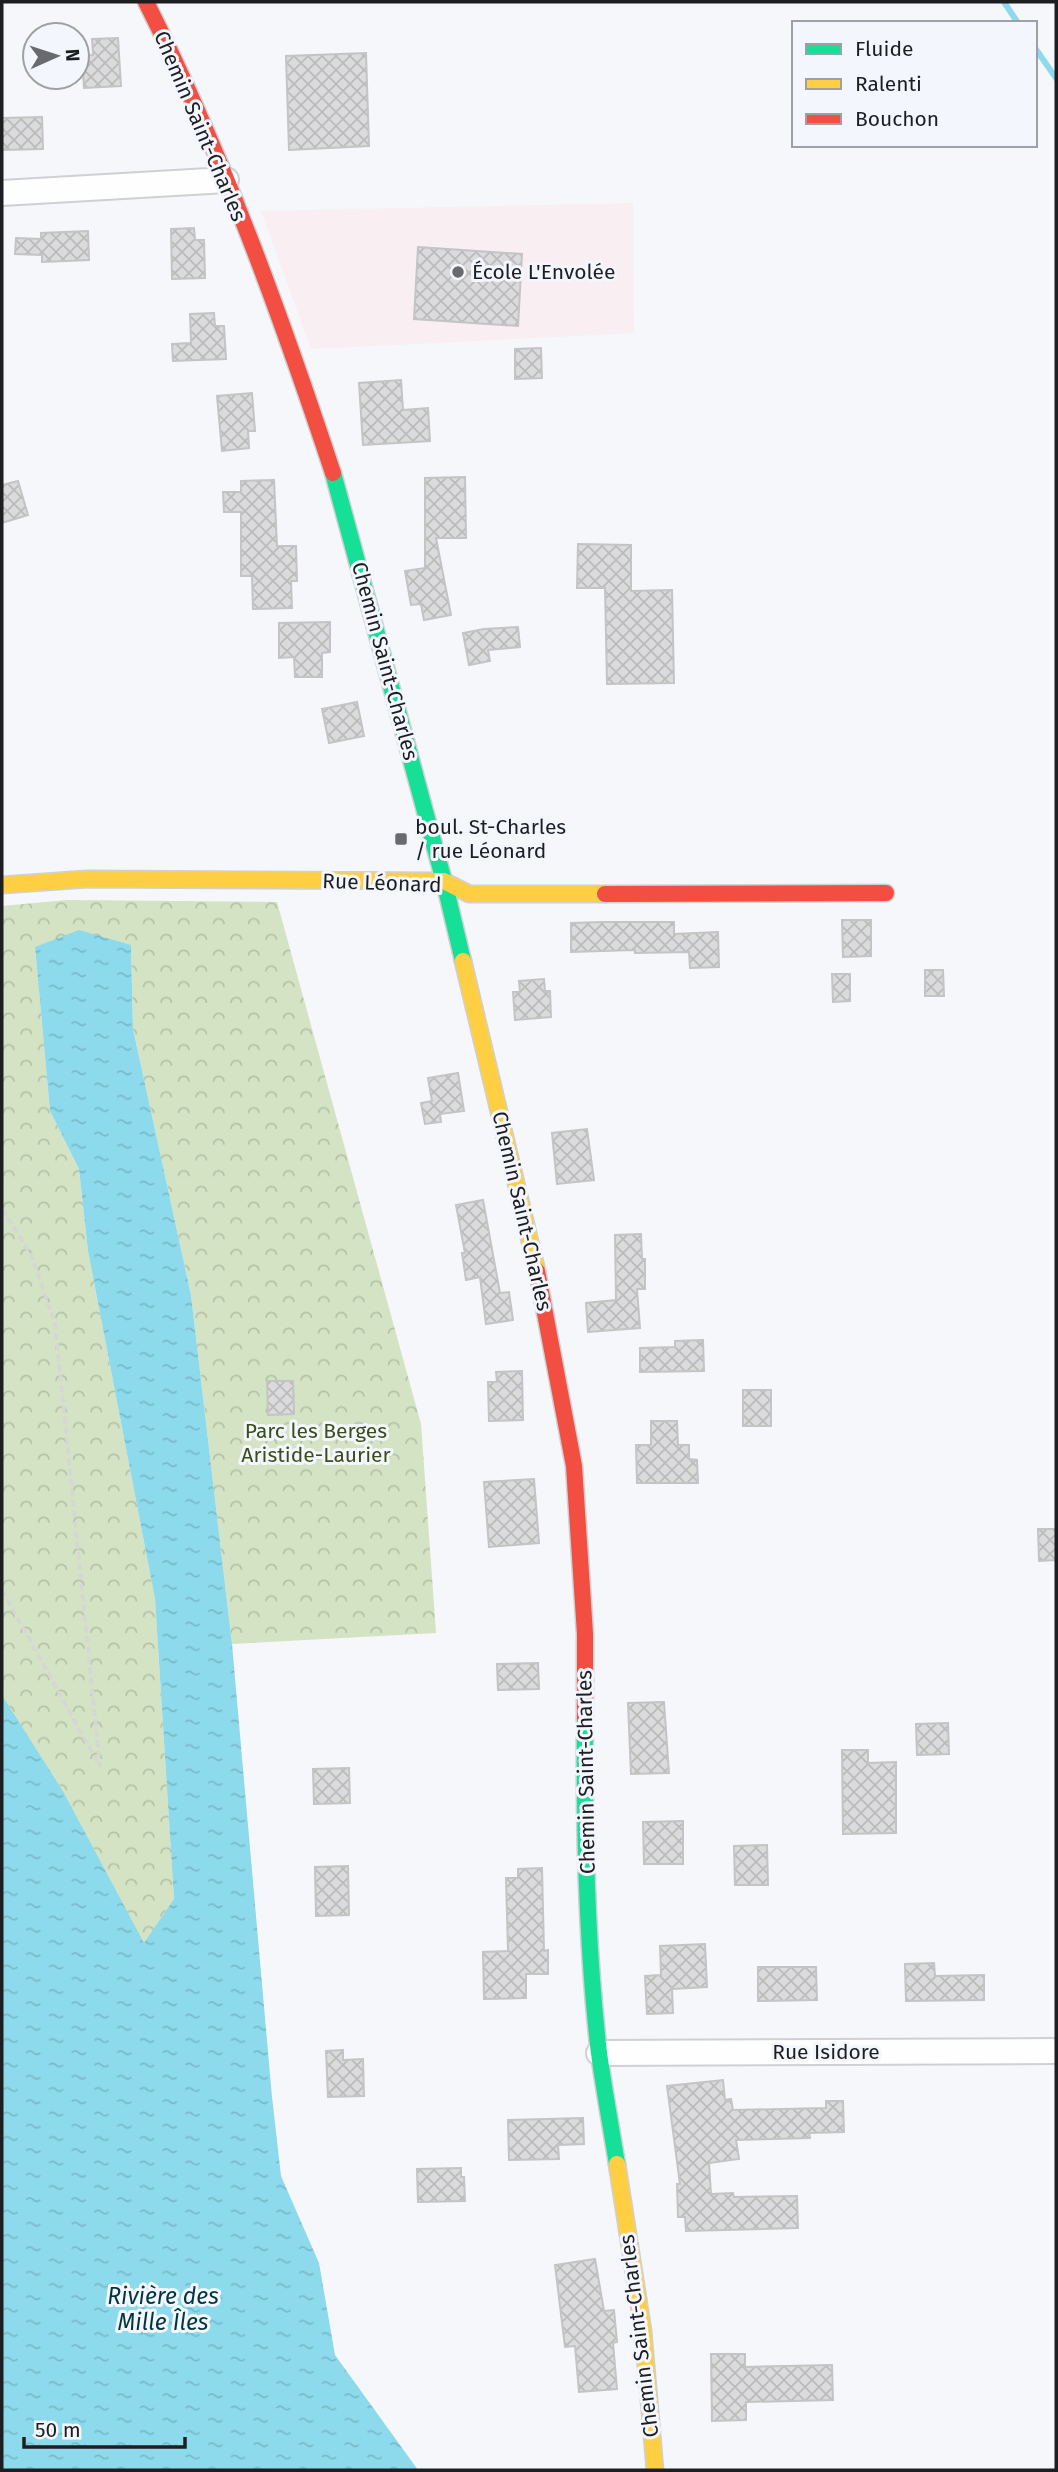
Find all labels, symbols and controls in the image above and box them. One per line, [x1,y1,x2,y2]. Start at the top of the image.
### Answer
north arrow [21,21,91,91]
legend [792,21,1037,147]
street label: Chemin Saint-Charles [148,27,252,225]
text: Fluide [855,36,913,62]
text: N [61,48,84,62]
text: Ralenti [855,71,922,97]
text: Bouchon [855,106,939,132]
place label: École L'Envolée [472,259,615,285]
marker: École L'Envolée [450,264,466,280]
street label: Chemin Saint-Charles [346,559,424,763]
place label: boul. St-Charles / rue Léonard [415,814,566,864]
marker: boul. St-Charles / rue Léonard [393,831,409,847]
street label: Rue Léonard [322,868,442,898]
street label: Chemin Saint-Charles [486,1109,558,1314]
park label: Parc les Berges Aristide-Laurier [241,1418,391,1468]
street label: Chemin Saint-Charles [571,1670,601,1874]
street label: Rue Isidore [772,2039,880,2065]
street label: Chemin Saint-Charles [614,2233,664,2439]
water label: Rivière des Mille Îles [107,2282,219,2336]
scale bar [24,2406,186,2450]
text: 50 m [35,2417,81,2443]

